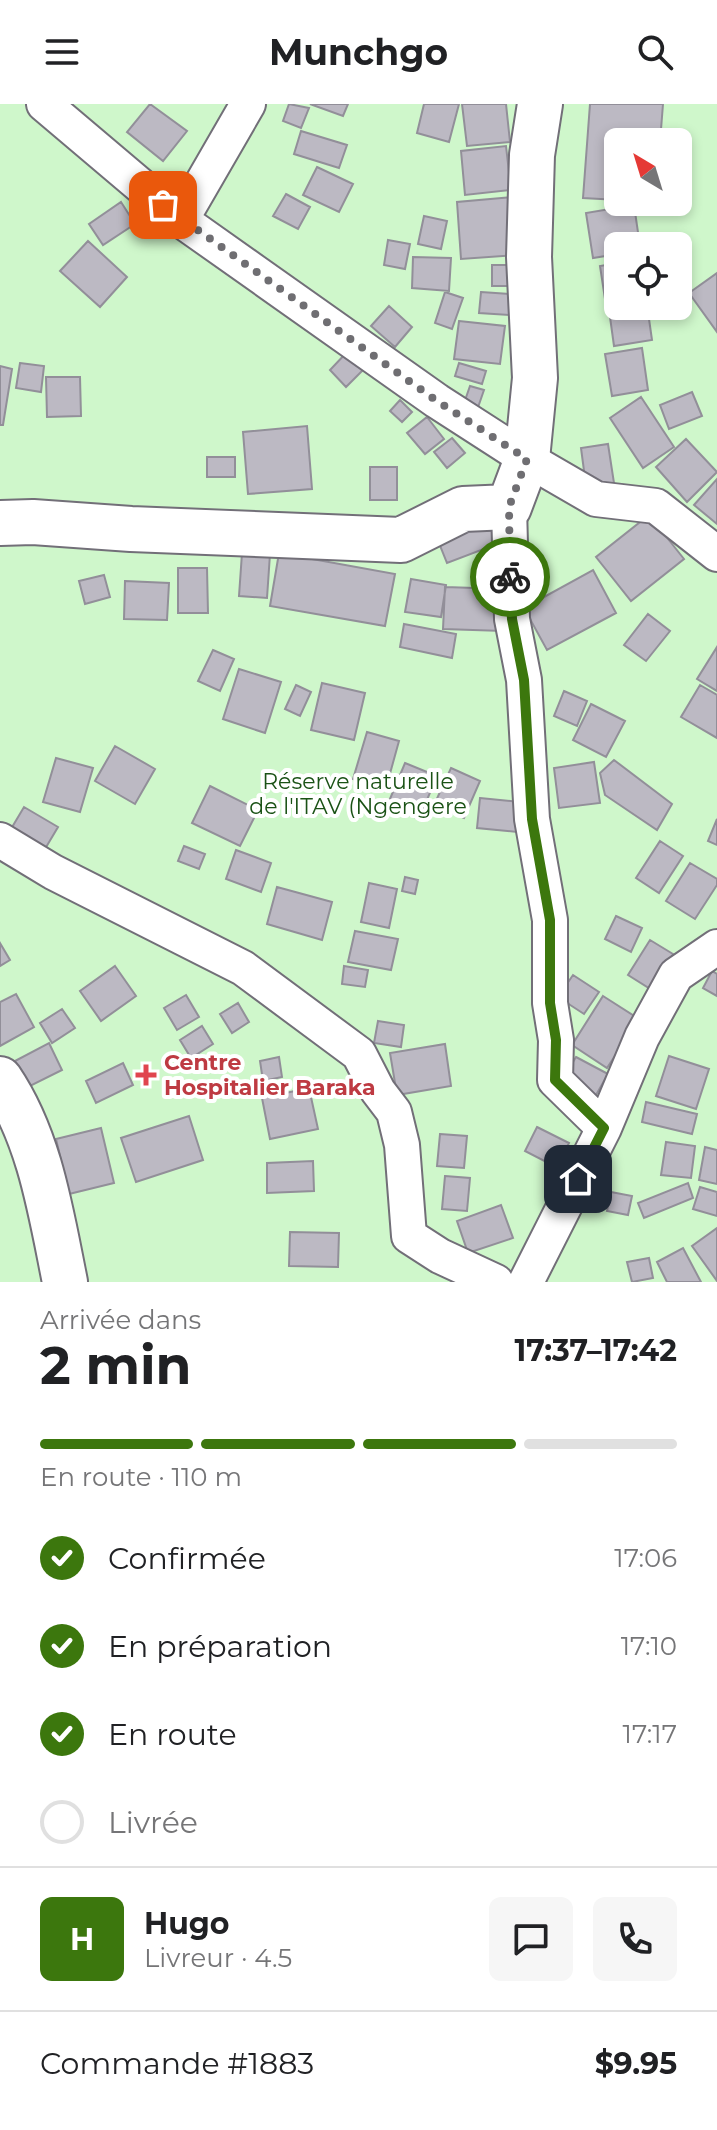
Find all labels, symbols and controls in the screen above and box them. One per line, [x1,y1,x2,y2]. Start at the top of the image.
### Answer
icon: menu [40,30,84,74]
text: Munchgo [269,30,448,74]
icon: search [633,30,677,74]
north arrow [604,128,692,216]
map controls [604,128,692,320]
pin [129,171,197,239]
icon: bag [141,183,185,227]
button: locate [604,232,692,320]
courier [470,537,550,617]
icon: bike [488,555,532,599]
park label: Réserve naturelle de l'ITAV (Ngengere [249,768,467,820]
place label: Centre Hospitalier Baraka [164,1049,376,1101]
marker: Centre Hospitalier Baraka [135,1064,157,1086]
pin [544,1145,612,1213]
icon: home [556,1157,600,1201]
text: Arrivée dans [40,1304,201,1336]
text: 17:37–17:42 [514,1332,677,1369]
text: 2 min [40,1334,192,1397]
text: En route · 110 m [40,1461,242,1493]
icon: check [40,1536,84,1580]
text: Confirmée [108,1540,266,1577]
text: 17:06 [614,1542,677,1574]
icon: check [40,1624,84,1668]
text: En préparation [108,1628,332,1665]
text: 17:10 [621,1630,677,1662]
icon: check [40,1712,84,1756]
text: En route [108,1716,237,1753]
text: 17:17 [623,1718,677,1750]
text: Livrée [108,1804,198,1841]
button: chat [489,1897,573,1981]
button: phone [593,1897,677,1981]
text: Hugo [144,1905,230,1942]
text: H [70,1921,94,1958]
text: Livreur · 4.5 [144,1942,292,1974]
text: Commande #1883 [40,2045,314,2082]
text: $9.95 [595,2045,677,2082]

